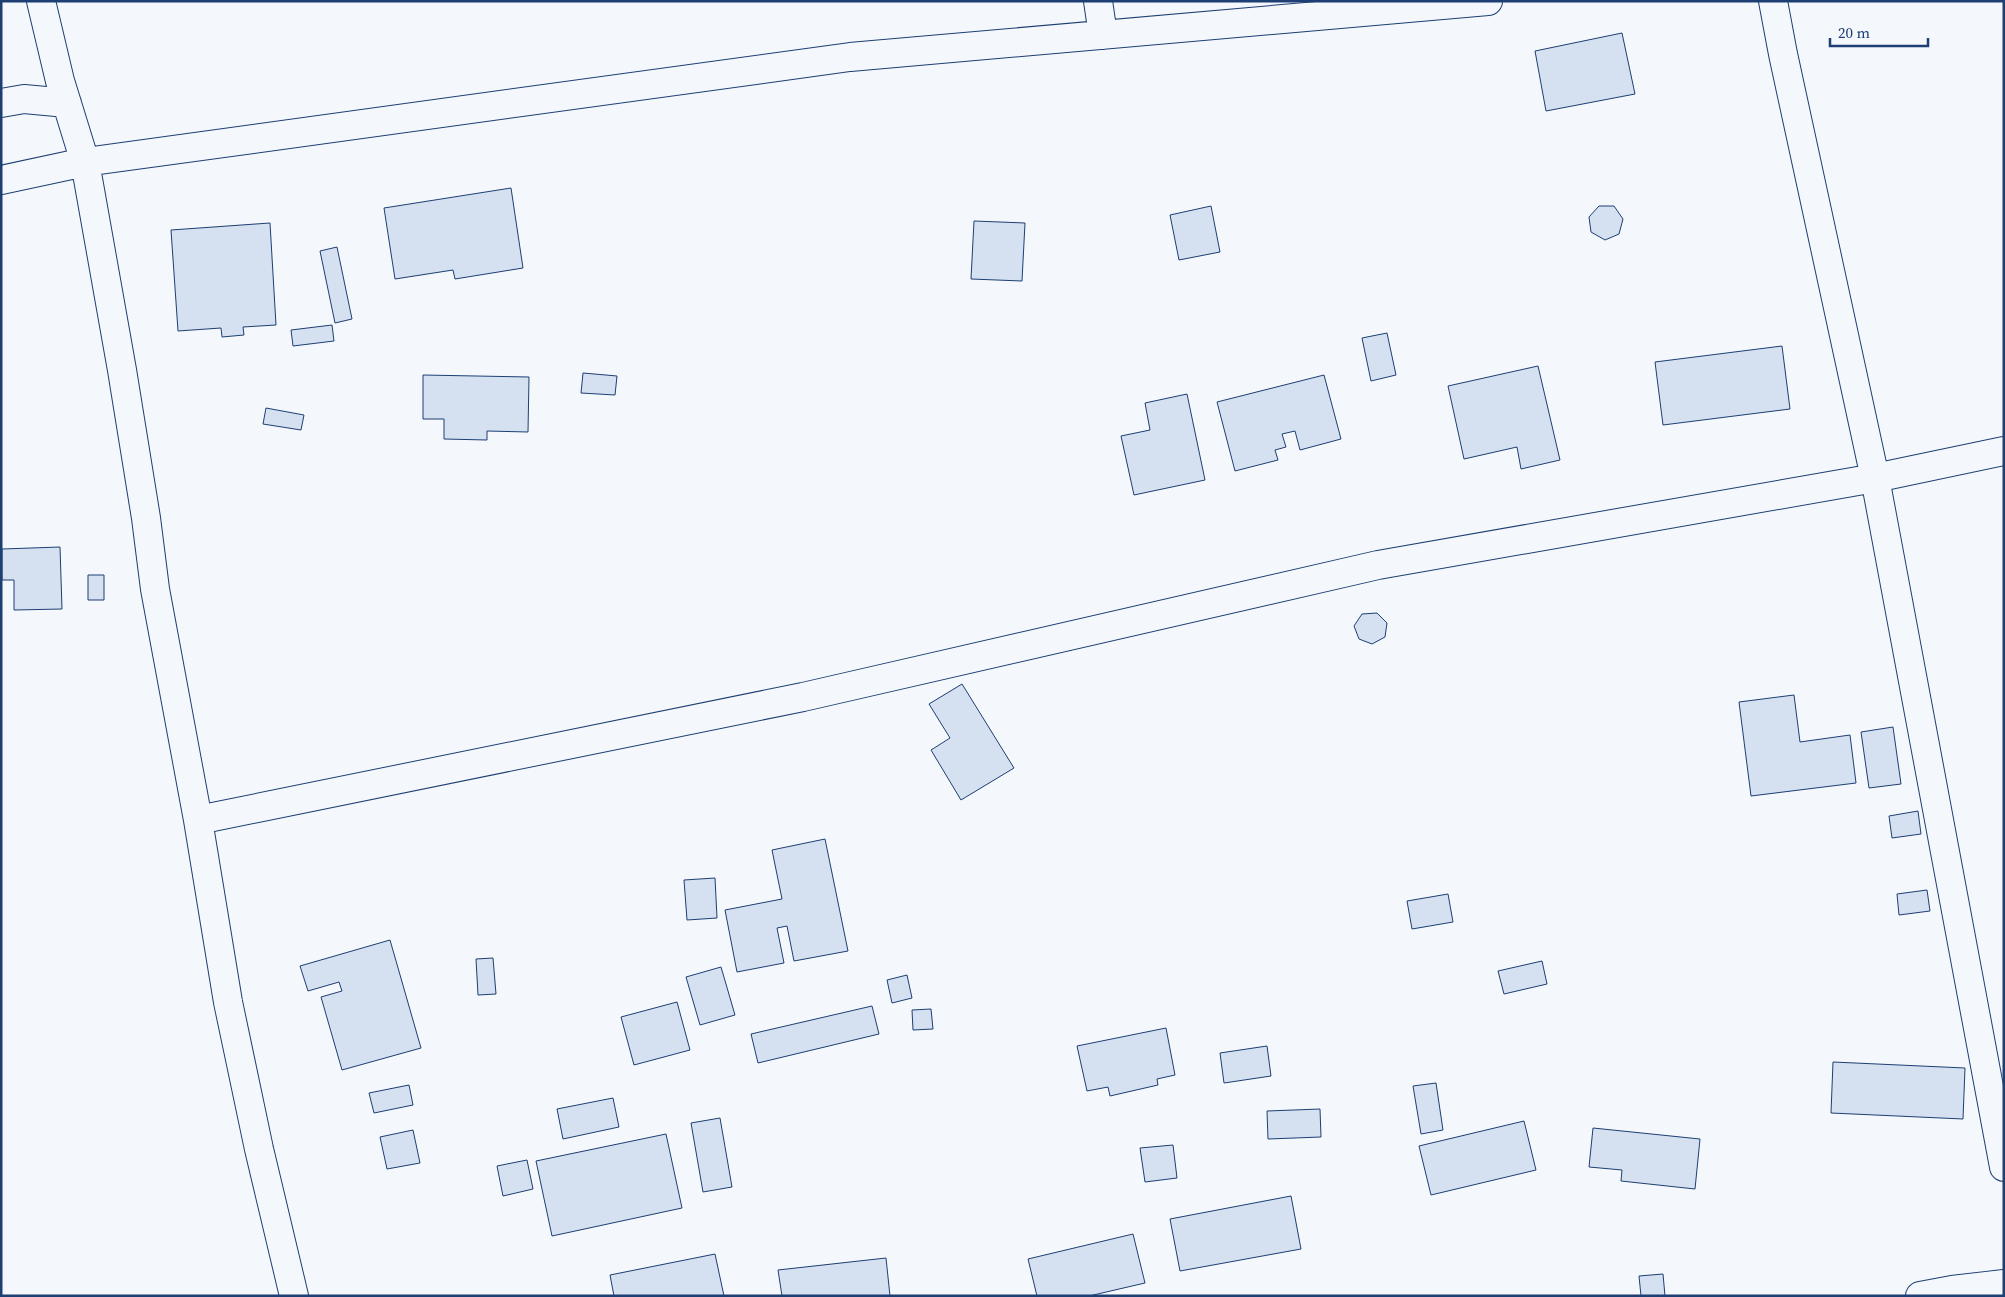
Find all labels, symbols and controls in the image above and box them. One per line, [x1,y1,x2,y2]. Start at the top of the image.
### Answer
scale bar [1830,15,1928,47]
text: 20 m [1838,22,1870,43]

